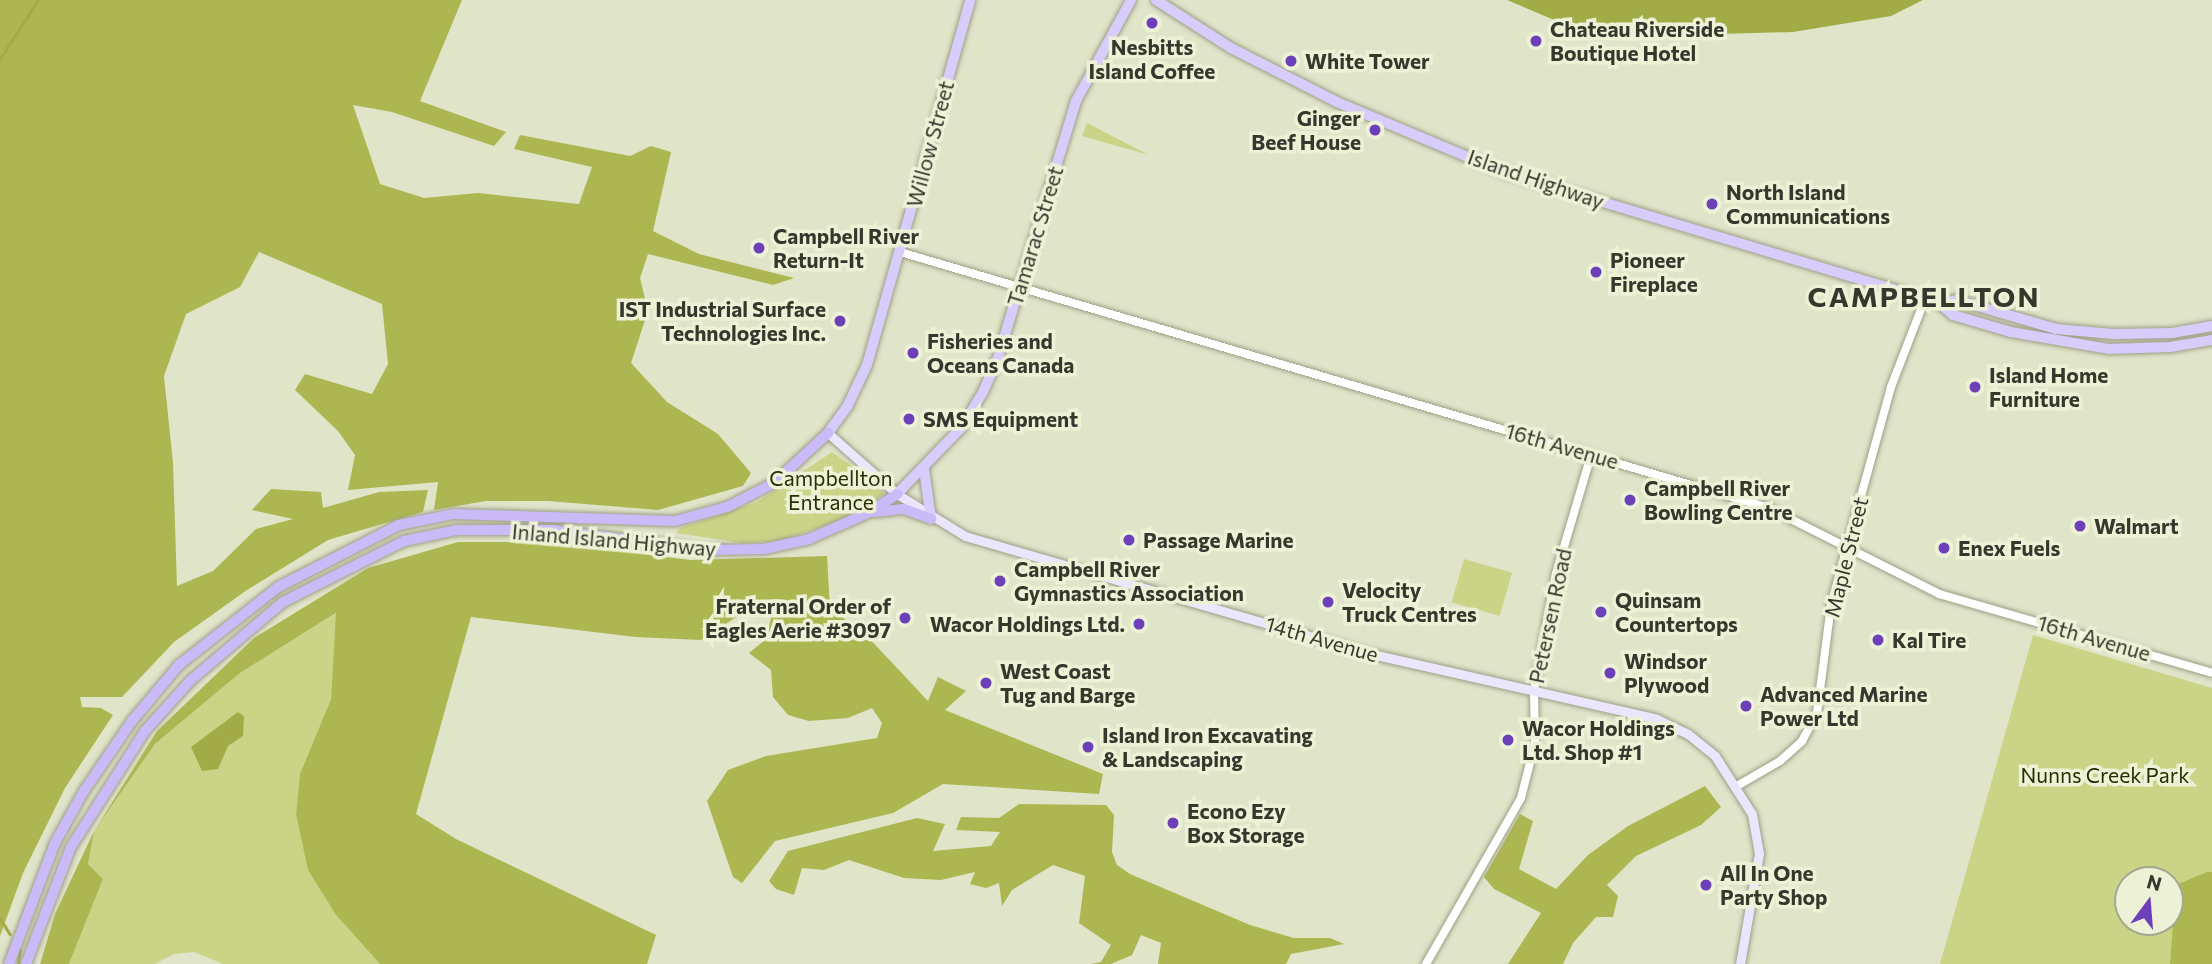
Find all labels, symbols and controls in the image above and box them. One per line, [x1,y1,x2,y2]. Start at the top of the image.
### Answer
marker: Nesbitts Island Coffee [1144,15,1160,31]
place label: Chateau Riverside Boutique Hotel [1550,16,1724,66]
marker: Chateau Riverside Boutique Hotel [1528,33,1544,49]
place label: Nesbitts Island Coffee [1089,34,1215,84]
place label: White Tower [1305,48,1430,74]
marker: White Tower [1283,53,1299,69]
street label: Willow Street [901,78,959,210]
place label: Ginger Beef House [1251,105,1361,155]
marker: Ginger Beef House [1367,122,1383,138]
street label: Island Highway [1465,144,1607,214]
street label: Tamarac Street [1002,163,1068,309]
place label: North Island Communications [1726,179,1890,229]
marker: North Island Communications [1704,196,1720,212]
place label: Campbell River Return-It [773,223,919,273]
marker: Campbell River Return-It [751,240,767,256]
place label: Pioneer Fireplace [1610,247,1698,297]
marker: Pioneer Fireplace [1588,264,1604,280]
district label: CAMPBELLTON [1809,279,2039,313]
place label: IST Industrial Surface Technologies Inc. [619,296,826,346]
marker: IST Industrial Surface Technologies Inc. [832,313,848,329]
place label: Fisheries and Oceans Canada [927,328,1074,378]
marker: Fisheries and Oceans Canada [905,345,921,361]
place label: Island Home Furniture [1989,362,2108,412]
marker: Island Home Furniture [1967,379,1983,395]
place label: SMS Equipment [923,406,1078,432]
marker: SMS Equipment [901,411,917,427]
street label: 16th Avenue [1503,418,1621,474]
park label: Campbellton Entrance [769,465,893,515]
place label: Campbell River Bowling Centre [1644,475,1793,525]
marker: Campbell River Bowling Centre [1622,492,1638,508]
street label: Maple Street [1819,494,1873,620]
place label: Walmart [2094,513,2179,539]
marker: Walmart [2072,518,2088,534]
street label: Inland Island Highway [511,519,717,561]
place label: Passage Marine [1143,527,1293,553]
marker: Passage Marine [1121,532,1137,548]
place label: Enex Fuels [1958,535,2060,561]
marker: Enex Fuels [1936,540,1952,556]
street label: Petersen Road [1523,546,1577,686]
place label: Campbell River Gymnastics Association [1014,556,1244,606]
marker: Campbell River Gymnastics Association [992,573,1008,589]
place label: Velocity Truck Centres [1342,577,1477,627]
place label: Quinsam Countertops [1615,587,1738,637]
place label: Fraternal Order of Eagles Aerie #3097 [705,593,891,643]
marker: Velocity Truck Centres [1320,594,1336,610]
marker: Quinsam Countertops [1593,604,1609,620]
marker: Fraternal Order of Eagles Aerie #3097 [897,610,913,626]
street label: 16th Avenue [2035,610,2153,666]
place label: Wacor Holdings Ltd. [930,611,1125,637]
street label: 14th Avenue [1263,611,1381,667]
marker: Wacor Holdings Ltd. [1131,616,1147,632]
place label: Kal Tire [1892,627,1966,653]
marker: Kal Tire [1870,632,1886,648]
place label: Windsor Plywood [1624,648,1709,698]
place label: West Coast Tug and Barge [1000,658,1135,708]
marker: Windsor Plywood [1602,665,1618,681]
marker: West Coast Tug and Barge [978,675,994,691]
place label: Advanced Marine Power Ltd [1760,681,1928,731]
marker: Advanced Marine Power Ltd [1738,698,1754,714]
place label: Wacor Holdings Ltd. Shop #1 [1522,715,1675,765]
place label: Island Iron Excavating & Landscaping [1102,722,1313,772]
marker: Wacor Holdings Ltd. Shop #1 [1500,732,1516,748]
marker: Island Iron Excavating & Landscaping [1080,739,1096,755]
park label: Nunns Creek Park [2020,762,2190,788]
place label: Econo Ezy Box Storage [1187,798,1304,848]
marker: Econo Ezy Box Storage [1165,815,1181,831]
place label: All In One Party Shop [1720,860,1828,910]
north arrow [2114,866,2184,936]
text: N [2144,869,2164,895]
marker: All In One Party Shop [1698,877,1714,893]

